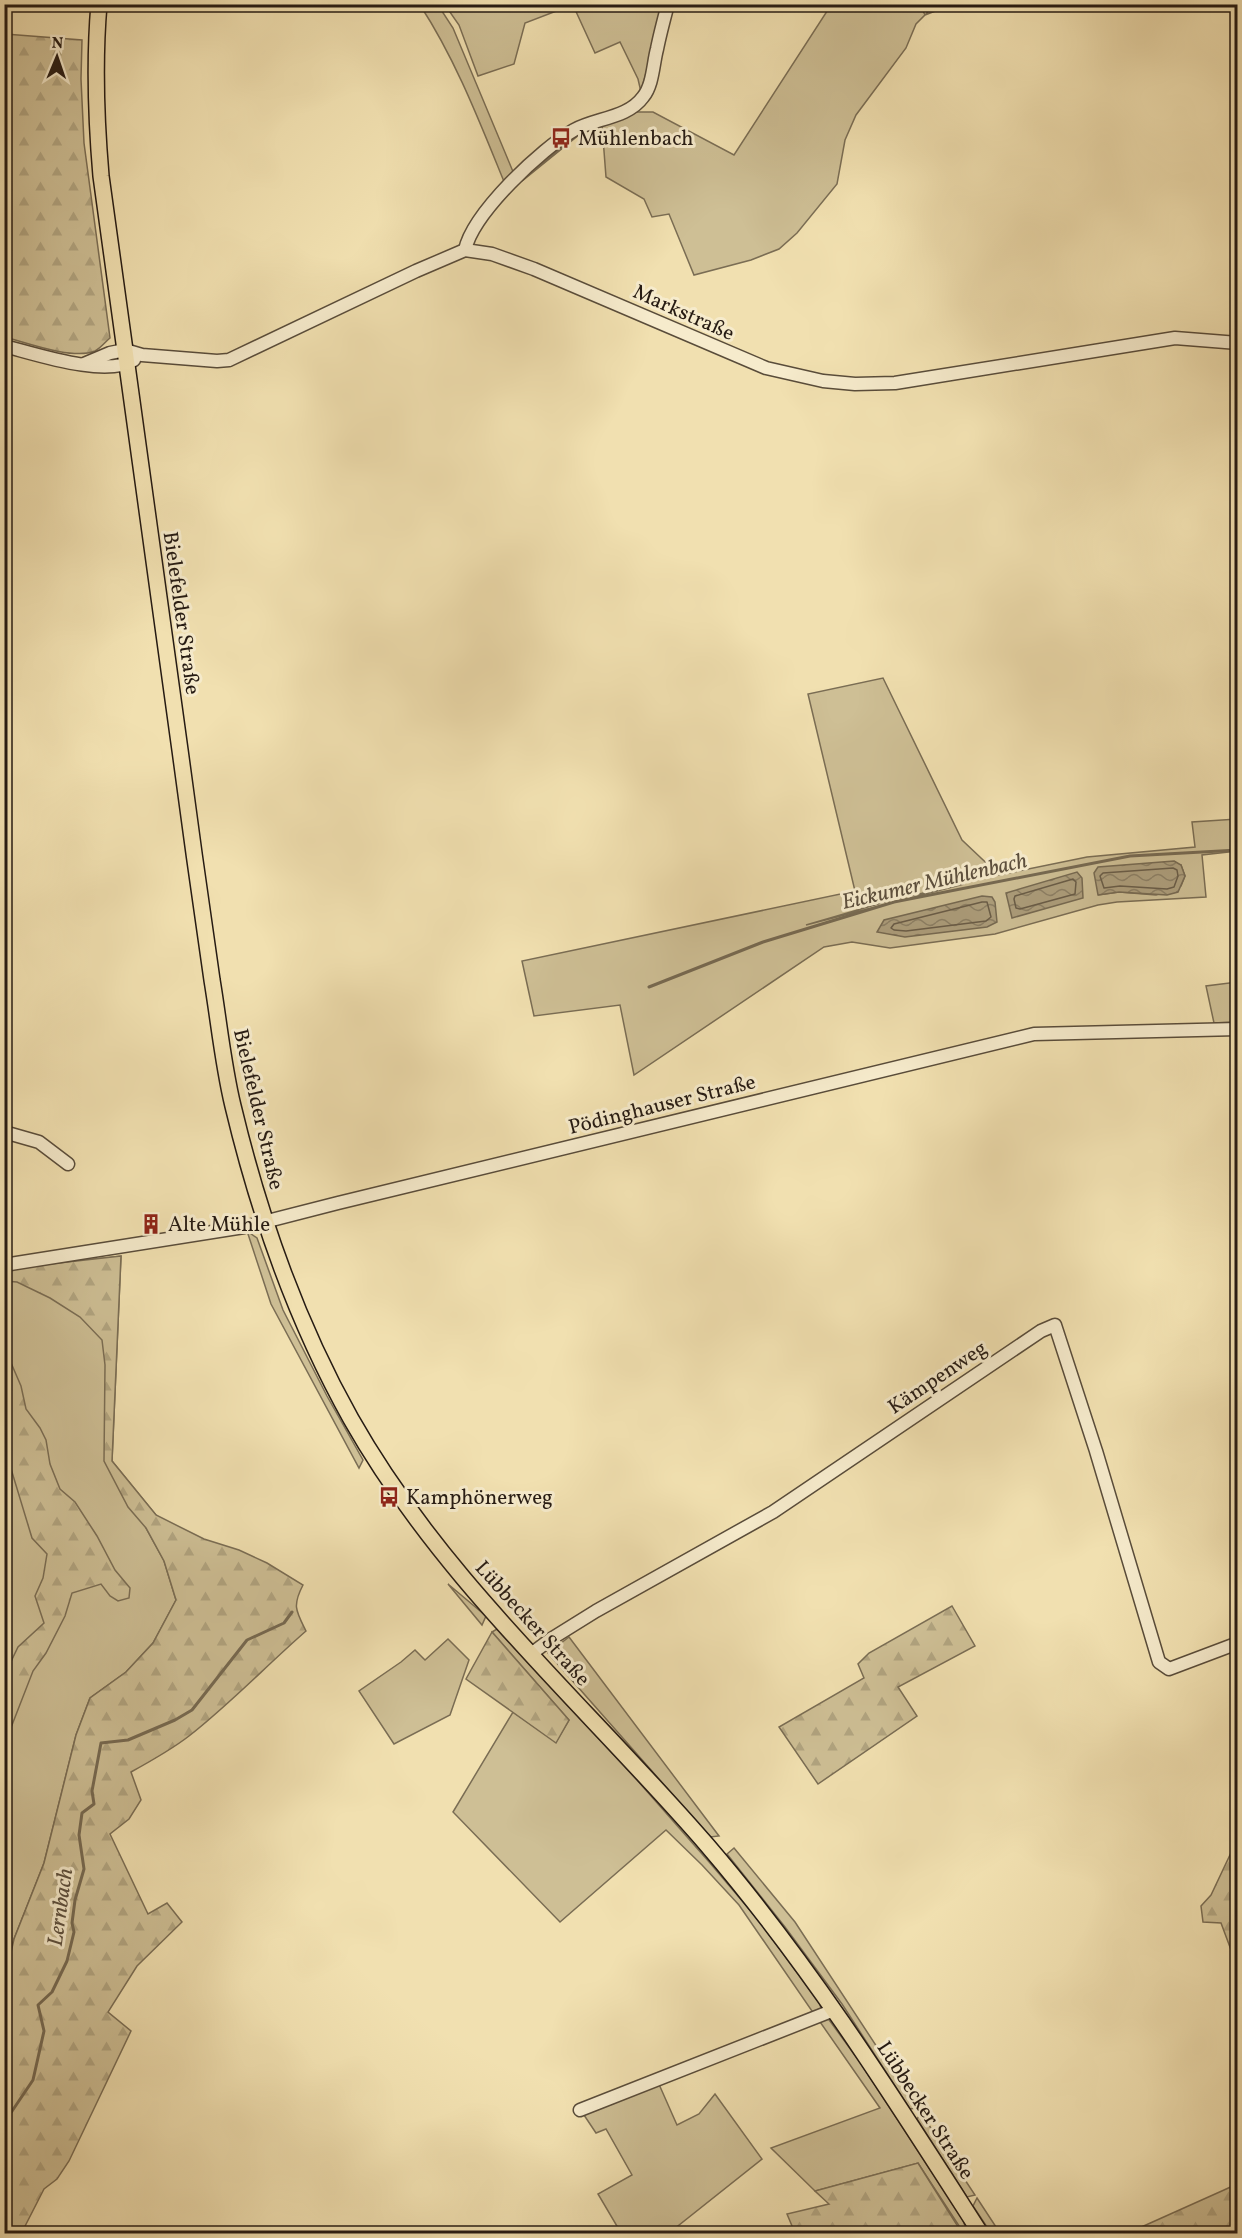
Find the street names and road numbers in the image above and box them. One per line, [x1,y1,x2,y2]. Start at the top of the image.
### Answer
street label: Markstraße [628,278,739,349]
street label: Bielefelder Straße [155,530,206,697]
street label: Bielefelder Straße [225,1026,290,1193]
street label: Pödinghauser Straße [566,1068,759,1143]
street label: Kämpenweg [883,1334,993,1422]
street label: Lübbecker Straße [468,1555,596,1693]
street label: Lübbecker Straße [869,2036,980,2186]

